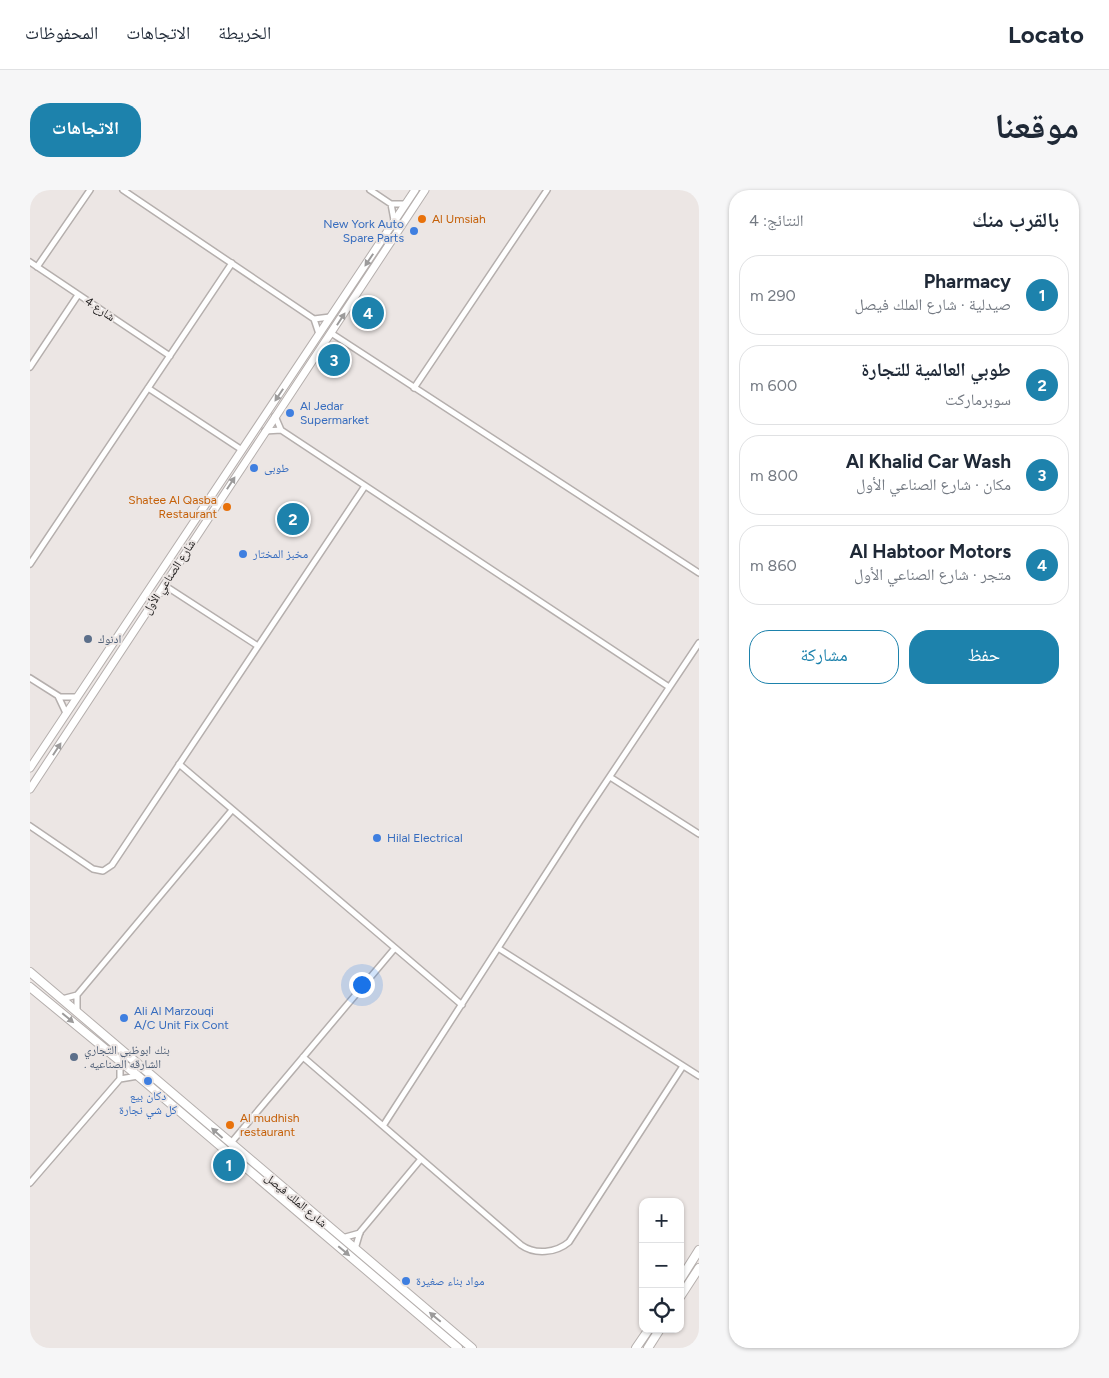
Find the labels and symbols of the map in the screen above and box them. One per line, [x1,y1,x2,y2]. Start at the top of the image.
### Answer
place label: Al Umsiah [432,212,486,226]
marker: Al Umsiah [416,213,428,225]
place label: New York Auto Spare Parts [323,217,404,245]
marker: New York Auto Spare Parts [408,225,420,237]
one-way arrow [364,253,373,266]
street label: شارع 4 [82,294,118,325]
pin: 4 [352,294,384,332]
one-way arrow [336,312,345,325]
pin: 3 [318,341,350,379]
one-way arrow [274,388,284,402]
place label: Al Jedar Supermarket [300,399,369,427]
marker: Al Jedar Supermarket [284,407,296,419]
place label: طوبى [264,461,289,475]
marker: طوبى [248,462,260,474]
one-way arrow [226,476,236,490]
place label: Shatee Al Qasba Restaurant [128,493,217,521]
pin: 2 [277,500,309,538]
marker: Shatee Al Qasba Restaurant [221,501,233,513]
street label: شارع الصناعي الأول [140,537,201,619]
place label: مخبز المختار [252,547,308,561]
marker: مخبز المختار [237,548,249,560]
place label: ادنوك [98,632,122,646]
marker: ادنوك [82,633,94,645]
one-way arrow [52,742,62,755]
place label: Hilal Electrical [387,831,463,845]
marker: Hilal Electrical [371,832,383,844]
your location [349,972,375,998]
place label: Ali Al Marzouqi A/C Unit Fix Cont [134,1004,229,1032]
marker: Ali Al Marzouqi A/C Unit Fix Cont [118,1012,130,1024]
one-way arrow [61,1013,74,1024]
place label: بنك ابوظبي التجاري . الشارقه الصناعيه [84,1043,170,1071]
marker: بنك ابوظبي التجاري . الشارقه الصناعيه [68,1051,80,1063]
marker: دكان بيع كل شي نجارة [142,1075,154,1087]
place label: دكان بيع كل شي نجارة [119,1089,177,1120]
place label: Al mudhish restaurant [240,1111,300,1139]
marker: Al mudhish restaurant [224,1119,236,1131]
one-way arrow [212,1127,224,1139]
pin: 1 [213,1146,245,1184]
street label: شارع الملك فيصل [261,1170,330,1231]
one-way arrow [337,1245,350,1256]
place label: مواد بناء صغيرة [416,1274,484,1288]
marker: مواد بناء صغيرة [400,1275,412,1287]
one-way arrow [429,1311,442,1322]

